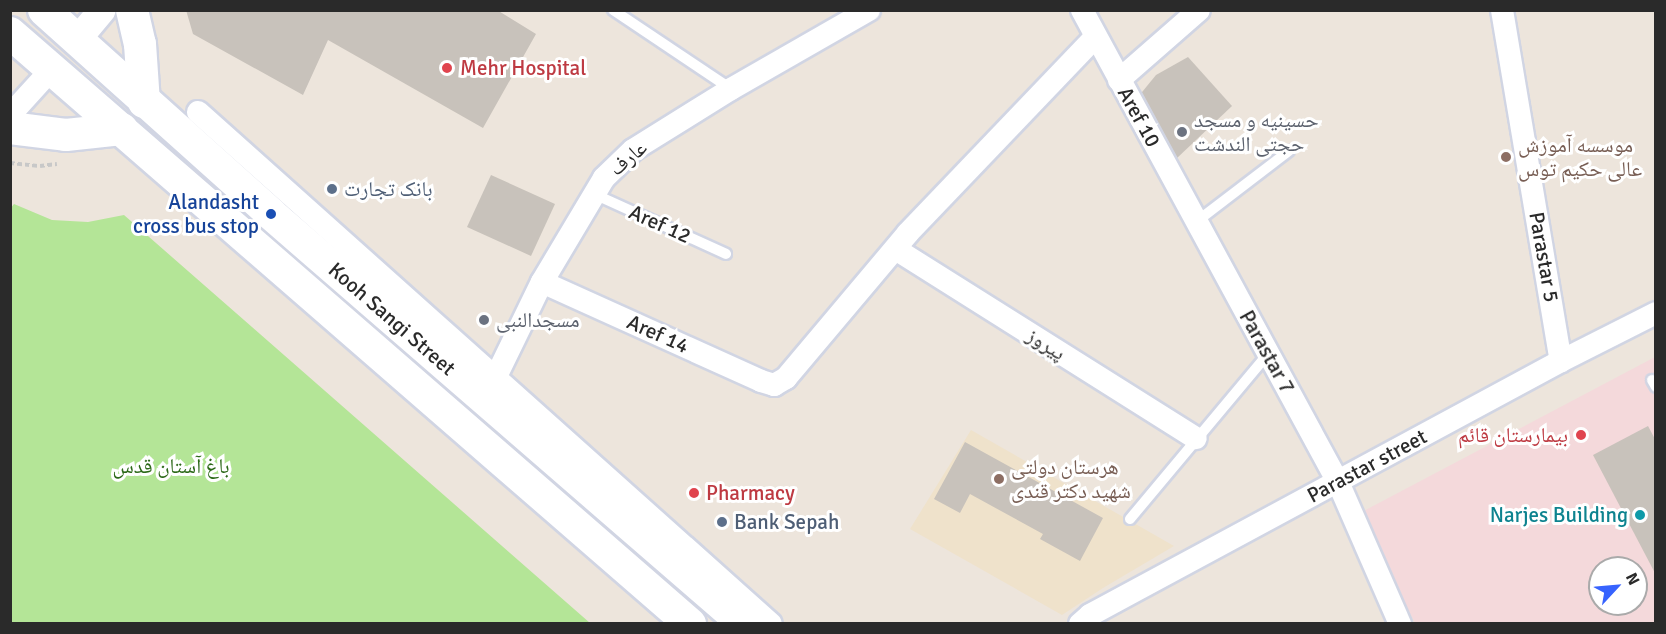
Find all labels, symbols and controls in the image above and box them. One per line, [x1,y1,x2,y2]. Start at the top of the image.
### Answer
place label: Mehr Hospital [460,55,586,81]
marker: Mehr Hospital [438,59,456,77]
street label: Aref 10 [1112,82,1166,152]
place label: حسینیه و مسجد حجتی الندشت [1194,107,1319,157]
marker: حسینیه و مسجد حجتی الندشت [1175,125,1189,139]
place label: موسسه آموزش عالی حکیم توس [1518,132,1642,182]
street label: عارف [604,135,652,181]
marker: موسسه آموزش عالی حکیم توس [1499,150,1513,164]
place label: بانک تجارت [344,176,433,202]
marker: بانک تجارت [325,182,339,196]
place label: Alandasht cross bus stop [133,189,259,239]
street label: Aref 12 [625,199,695,249]
marker: Alandasht cross bus stop [264,207,278,221]
street label: Parastar 5 [1524,210,1564,304]
street label: Kooh Sangi Street [323,257,461,381]
street label: Parastar 7 [1234,306,1300,398]
place label: مسجدالنبی [496,307,580,333]
street label: Aref 14 [623,309,693,359]
marker: مسجدالنبی [477,313,491,327]
street label: پیروز [1022,322,1070,366]
place label: بیمارستان قائم [1458,422,1568,448]
street label: Parastar street [1303,424,1431,508]
marker: بیمارستان قائم [1572,426,1590,444]
park label: باغ آستان قدس [112,453,230,479]
place label: هرستان دولتی شهید دکتر قندی [1011,454,1131,504]
marker: هرستان دولتی شهید دکتر قندی [992,472,1006,486]
place label: Pharmacy [706,480,795,506]
marker: Pharmacy [687,486,701,500]
place label: Narjes Building [1490,502,1628,528]
marker: Narjes Building [1633,508,1647,522]
place label: Bank Sepah [734,509,839,535]
marker: Bank Sepah [715,515,729,529]
north arrow [1588,556,1648,616]
text: N [1621,570,1644,588]

